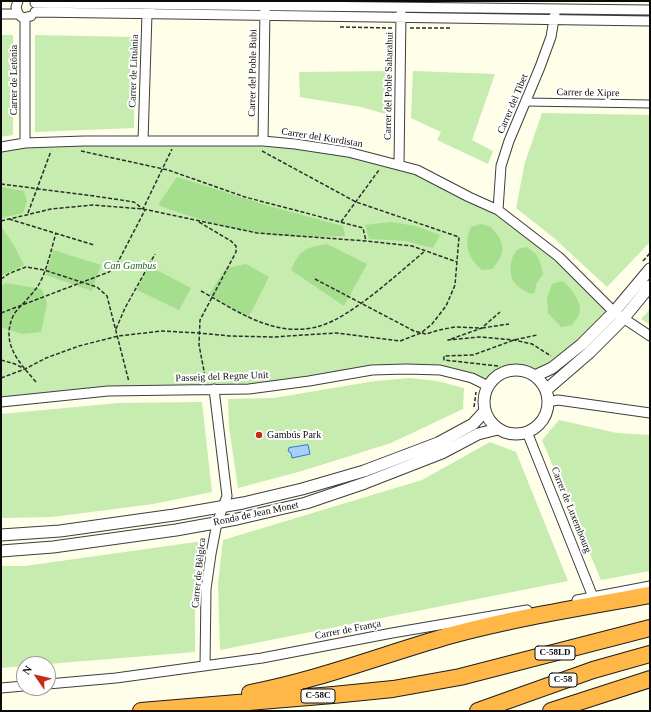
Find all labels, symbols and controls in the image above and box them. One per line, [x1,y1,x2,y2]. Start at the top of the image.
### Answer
street label: Carrer del Poble Bubi [246,29,260,117]
street label: Carrer del Poble Saharahui [382,32,396,140]
street label: Carrer de Lituània [127,34,141,108]
street label: Carrer de Letònia [8,45,20,115]
street label: Carrer del Tibet [495,72,531,136]
street label: Carrer de Xipre [557,86,619,100]
street label: Carrer del Kurdistan [280,126,364,150]
park label: Can Gambus [104,260,156,272]
street label: Passeig del Regne Unit [175,369,269,385]
place label: Gambús Park [267,429,321,441]
marker: Gambús Park [254,430,264,440]
street label: Carrer de Luxembourg [548,465,594,555]
street label: Ronda de Jean Monet [212,499,300,529]
street label: Carrer de Bèlgica [189,537,209,609]
street label: Carrer de França [314,618,382,642]
road number: C-58LD [535,646,575,660]
north arrow [16,656,56,696]
text: N [20,663,34,677]
road number: C-58 [549,673,577,687]
road number: C-58C [301,689,335,703]

